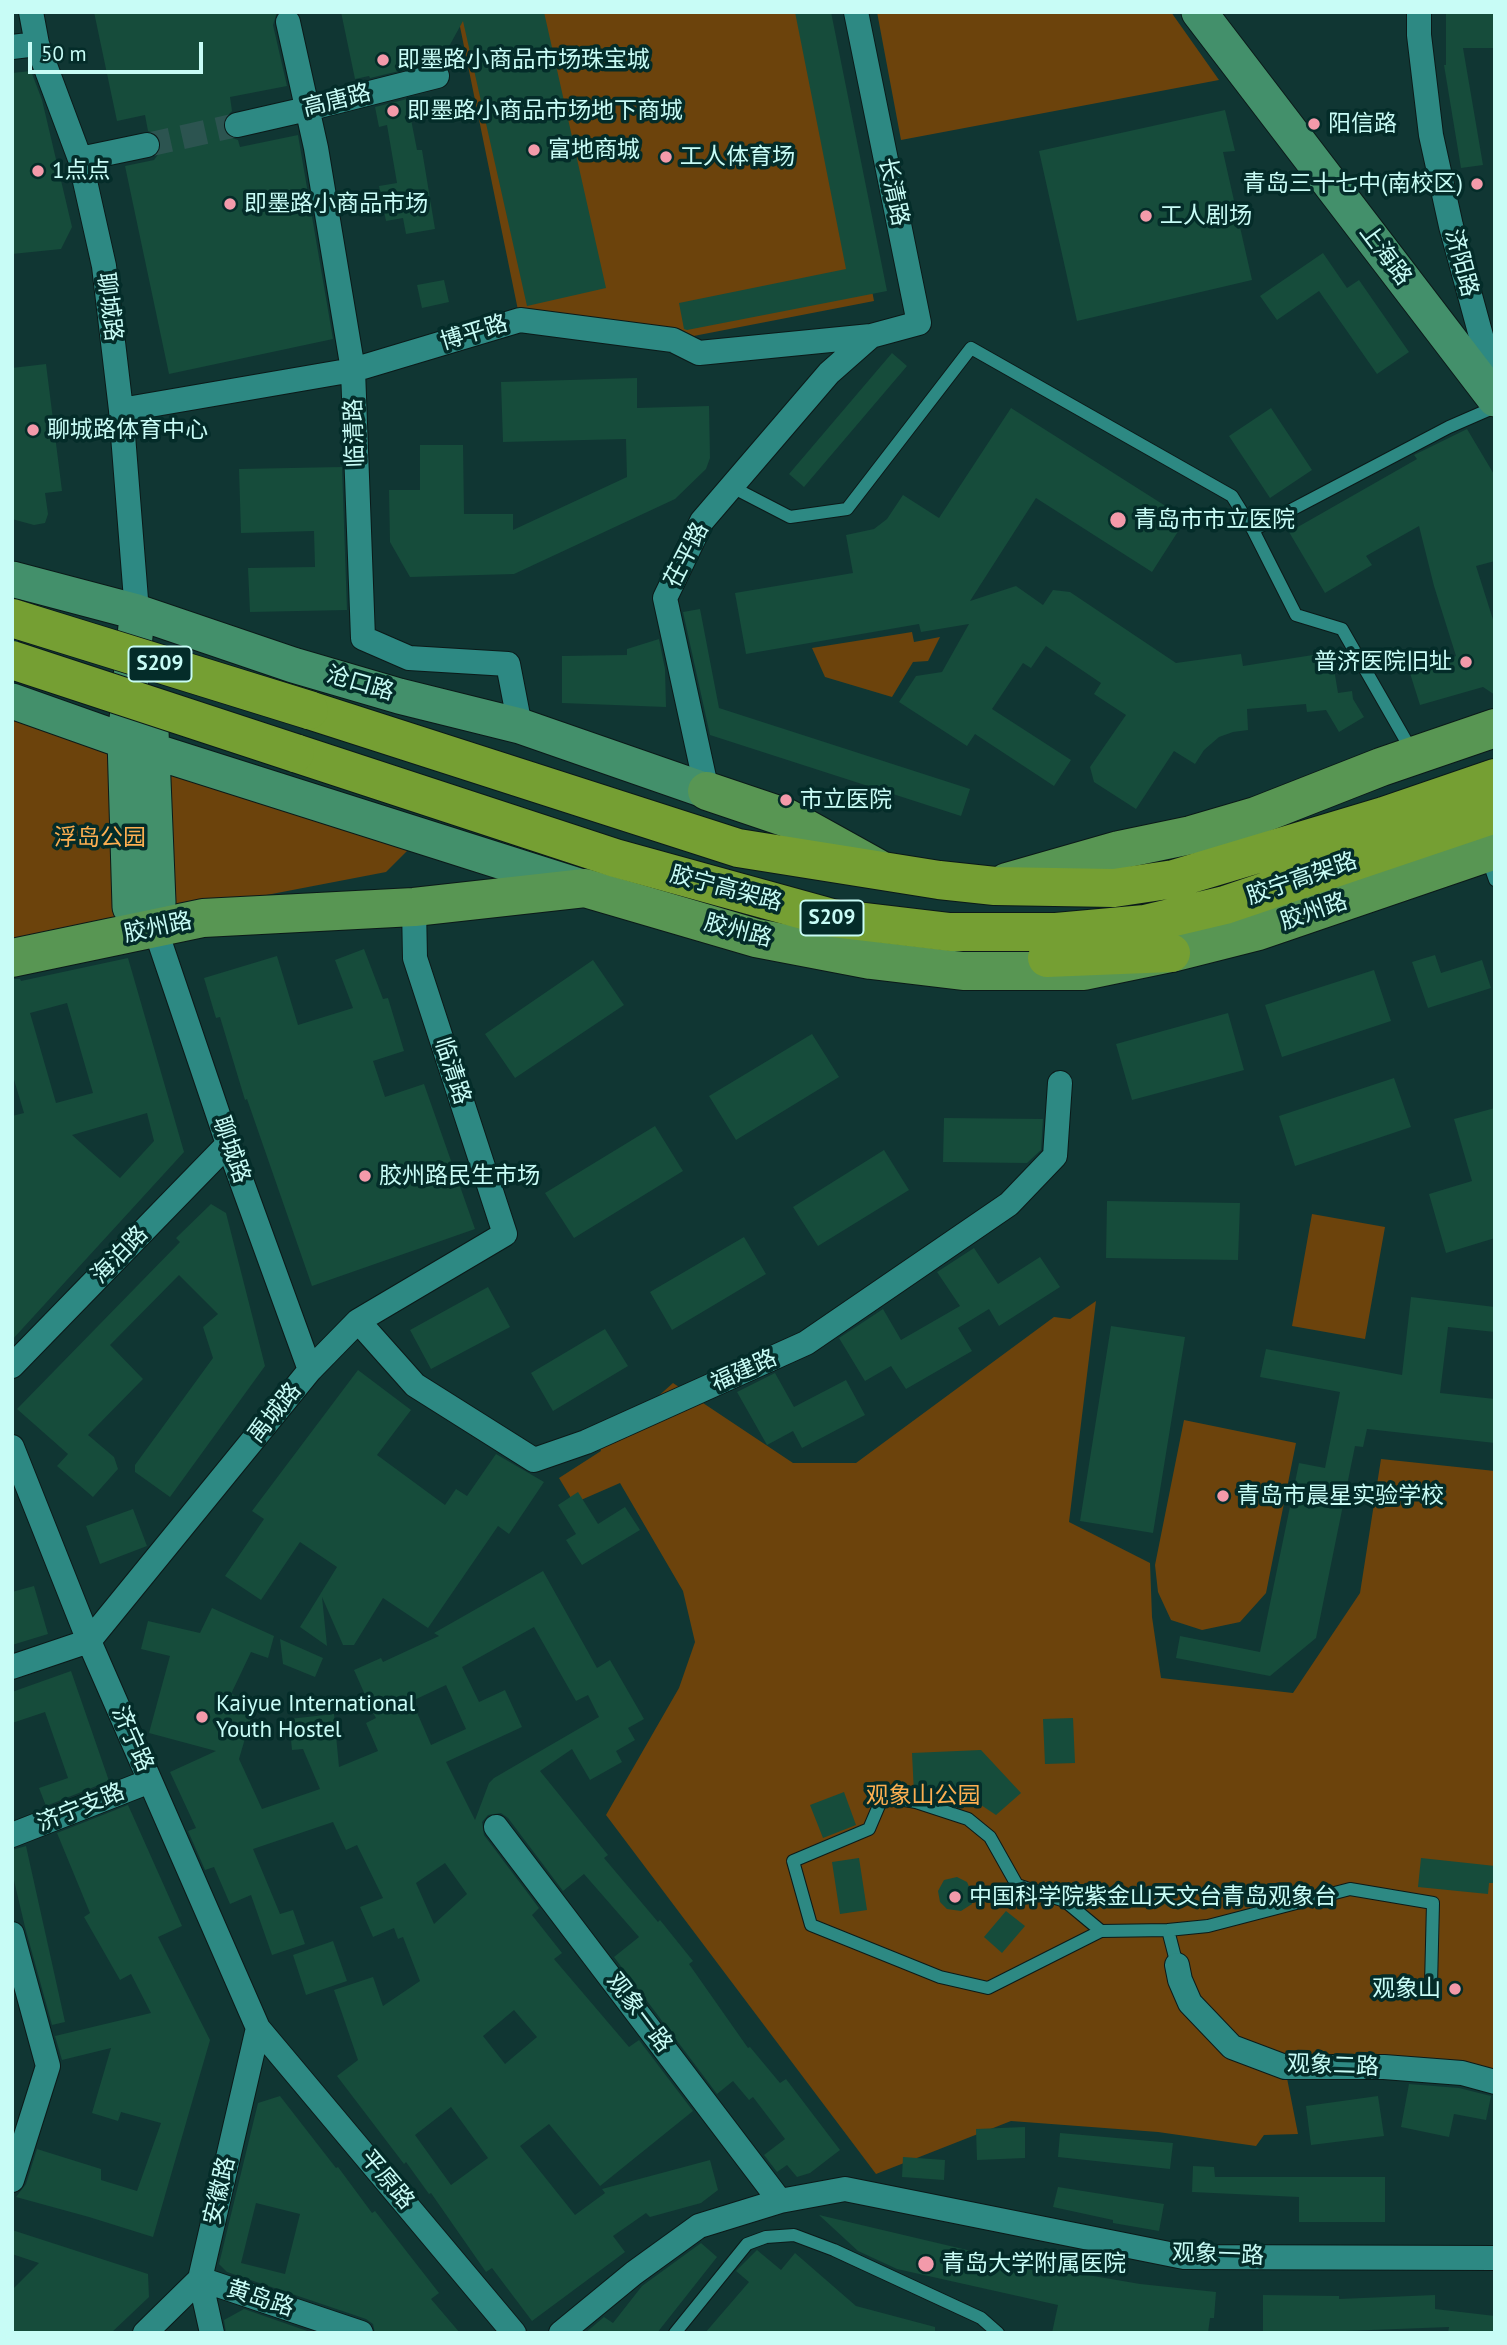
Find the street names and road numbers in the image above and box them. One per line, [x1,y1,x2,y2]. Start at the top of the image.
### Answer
street label: 高唐路 [300,79,374,123]
street label: 长清路 [872,155,914,229]
street label: 上海路 [1353,219,1417,291]
street label: 济阳路 [1439,226,1483,300]
street label: 聊城路 [91,271,127,343]
street label: 博平路 [437,310,511,356]
street label: 临清路 [340,398,370,468]
street label: 茌平路 [659,518,715,592]
road number: S209 [128,646,192,682]
street label: 沧口路 [323,661,397,707]
street label: 胶宁高架路 [1243,847,1361,911]
street label: 胶宁高架路 [667,861,785,917]
street label: 胶州路 [1277,888,1351,936]
road number: S209 [800,900,864,936]
street label: 胶州路 [121,907,195,949]
street label: 胶州路 [701,909,775,953]
street label: 临清路 [428,1034,476,1108]
street label: 聊城路 [207,1113,255,1187]
street label: 海泊路 [86,1221,154,1289]
street label: 福建路 [707,1344,781,1398]
street label: 禹城路 [243,1378,307,1448]
street label: 济宁路 [105,1702,159,1776]
street label: 济宁支路 [33,1778,129,1838]
street label: 观象一路 [600,1968,678,2058]
street label: 观象二路 [1287,2051,1379,2081]
street label: 平原路 [354,2145,420,2215]
street label: 安徽路 [199,2154,241,2228]
street label: 观象一路 [1172,2240,1264,2270]
street label: 黄岛路 [223,2275,297,2323]

